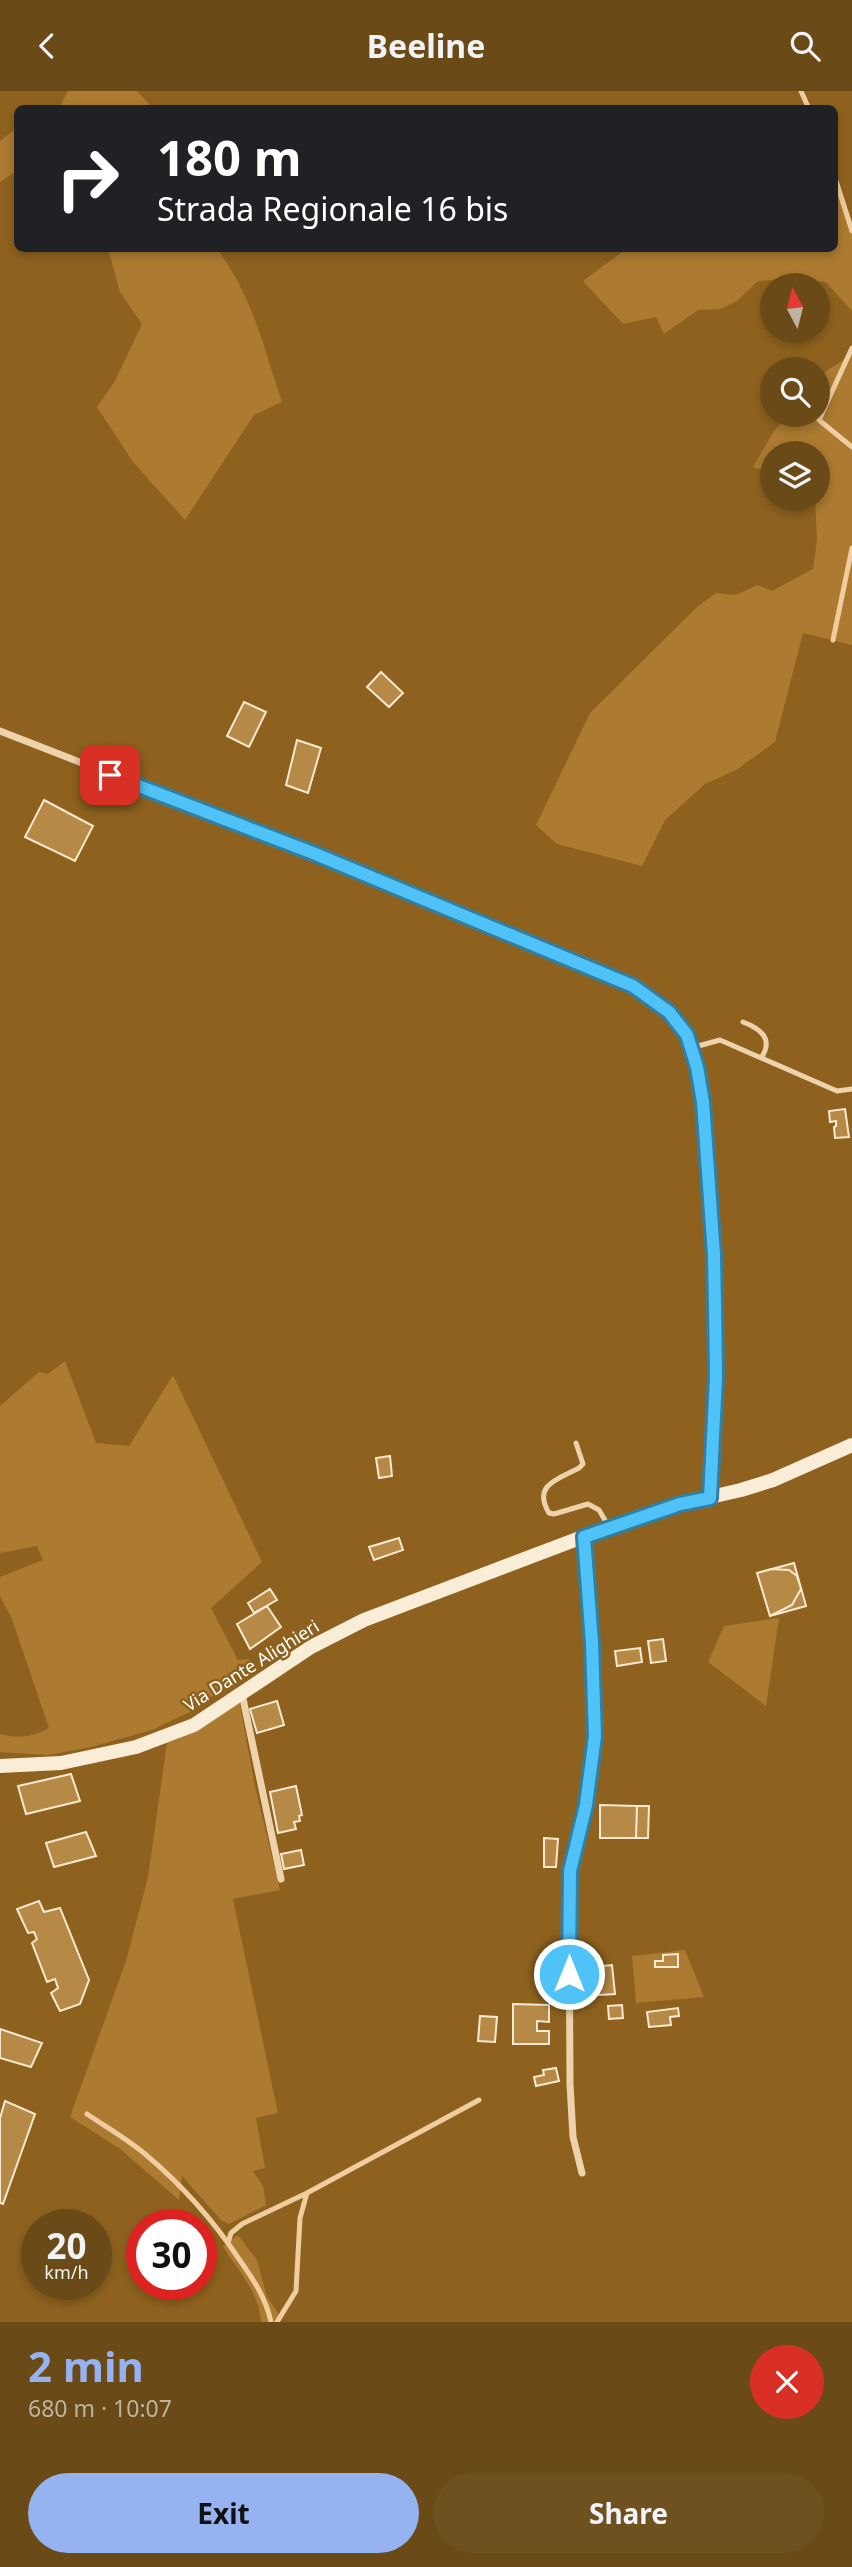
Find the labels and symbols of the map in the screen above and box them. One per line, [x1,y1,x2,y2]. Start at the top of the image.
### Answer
north arrow [760,273,830,343]
pin [80,745,140,805]
street label: Via Dante Alighieri [179,1614,323,1716]
position arrow [532,1937,606,2011]
speed limit sign: 30 [126,2209,217,2300]

